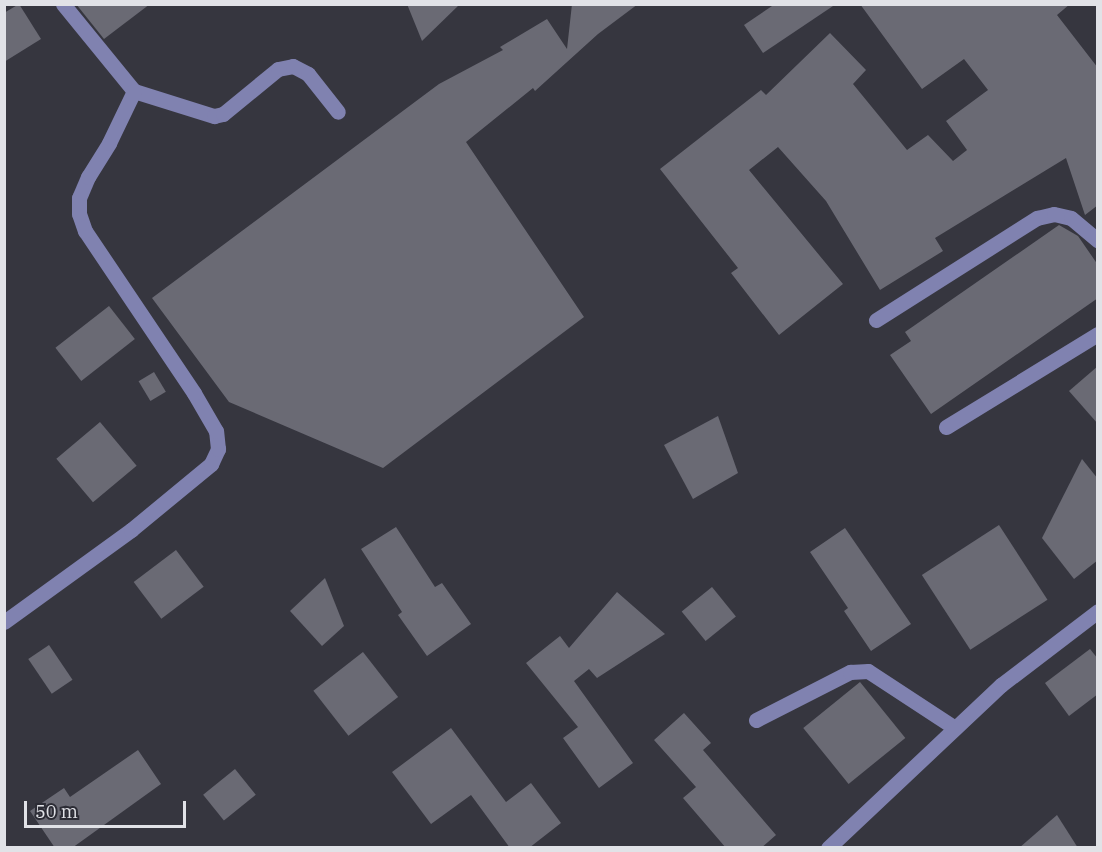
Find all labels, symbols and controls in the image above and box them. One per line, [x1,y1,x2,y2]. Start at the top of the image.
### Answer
scale bar [27,789,189,827]
text: 50 m [35,800,78,823]

